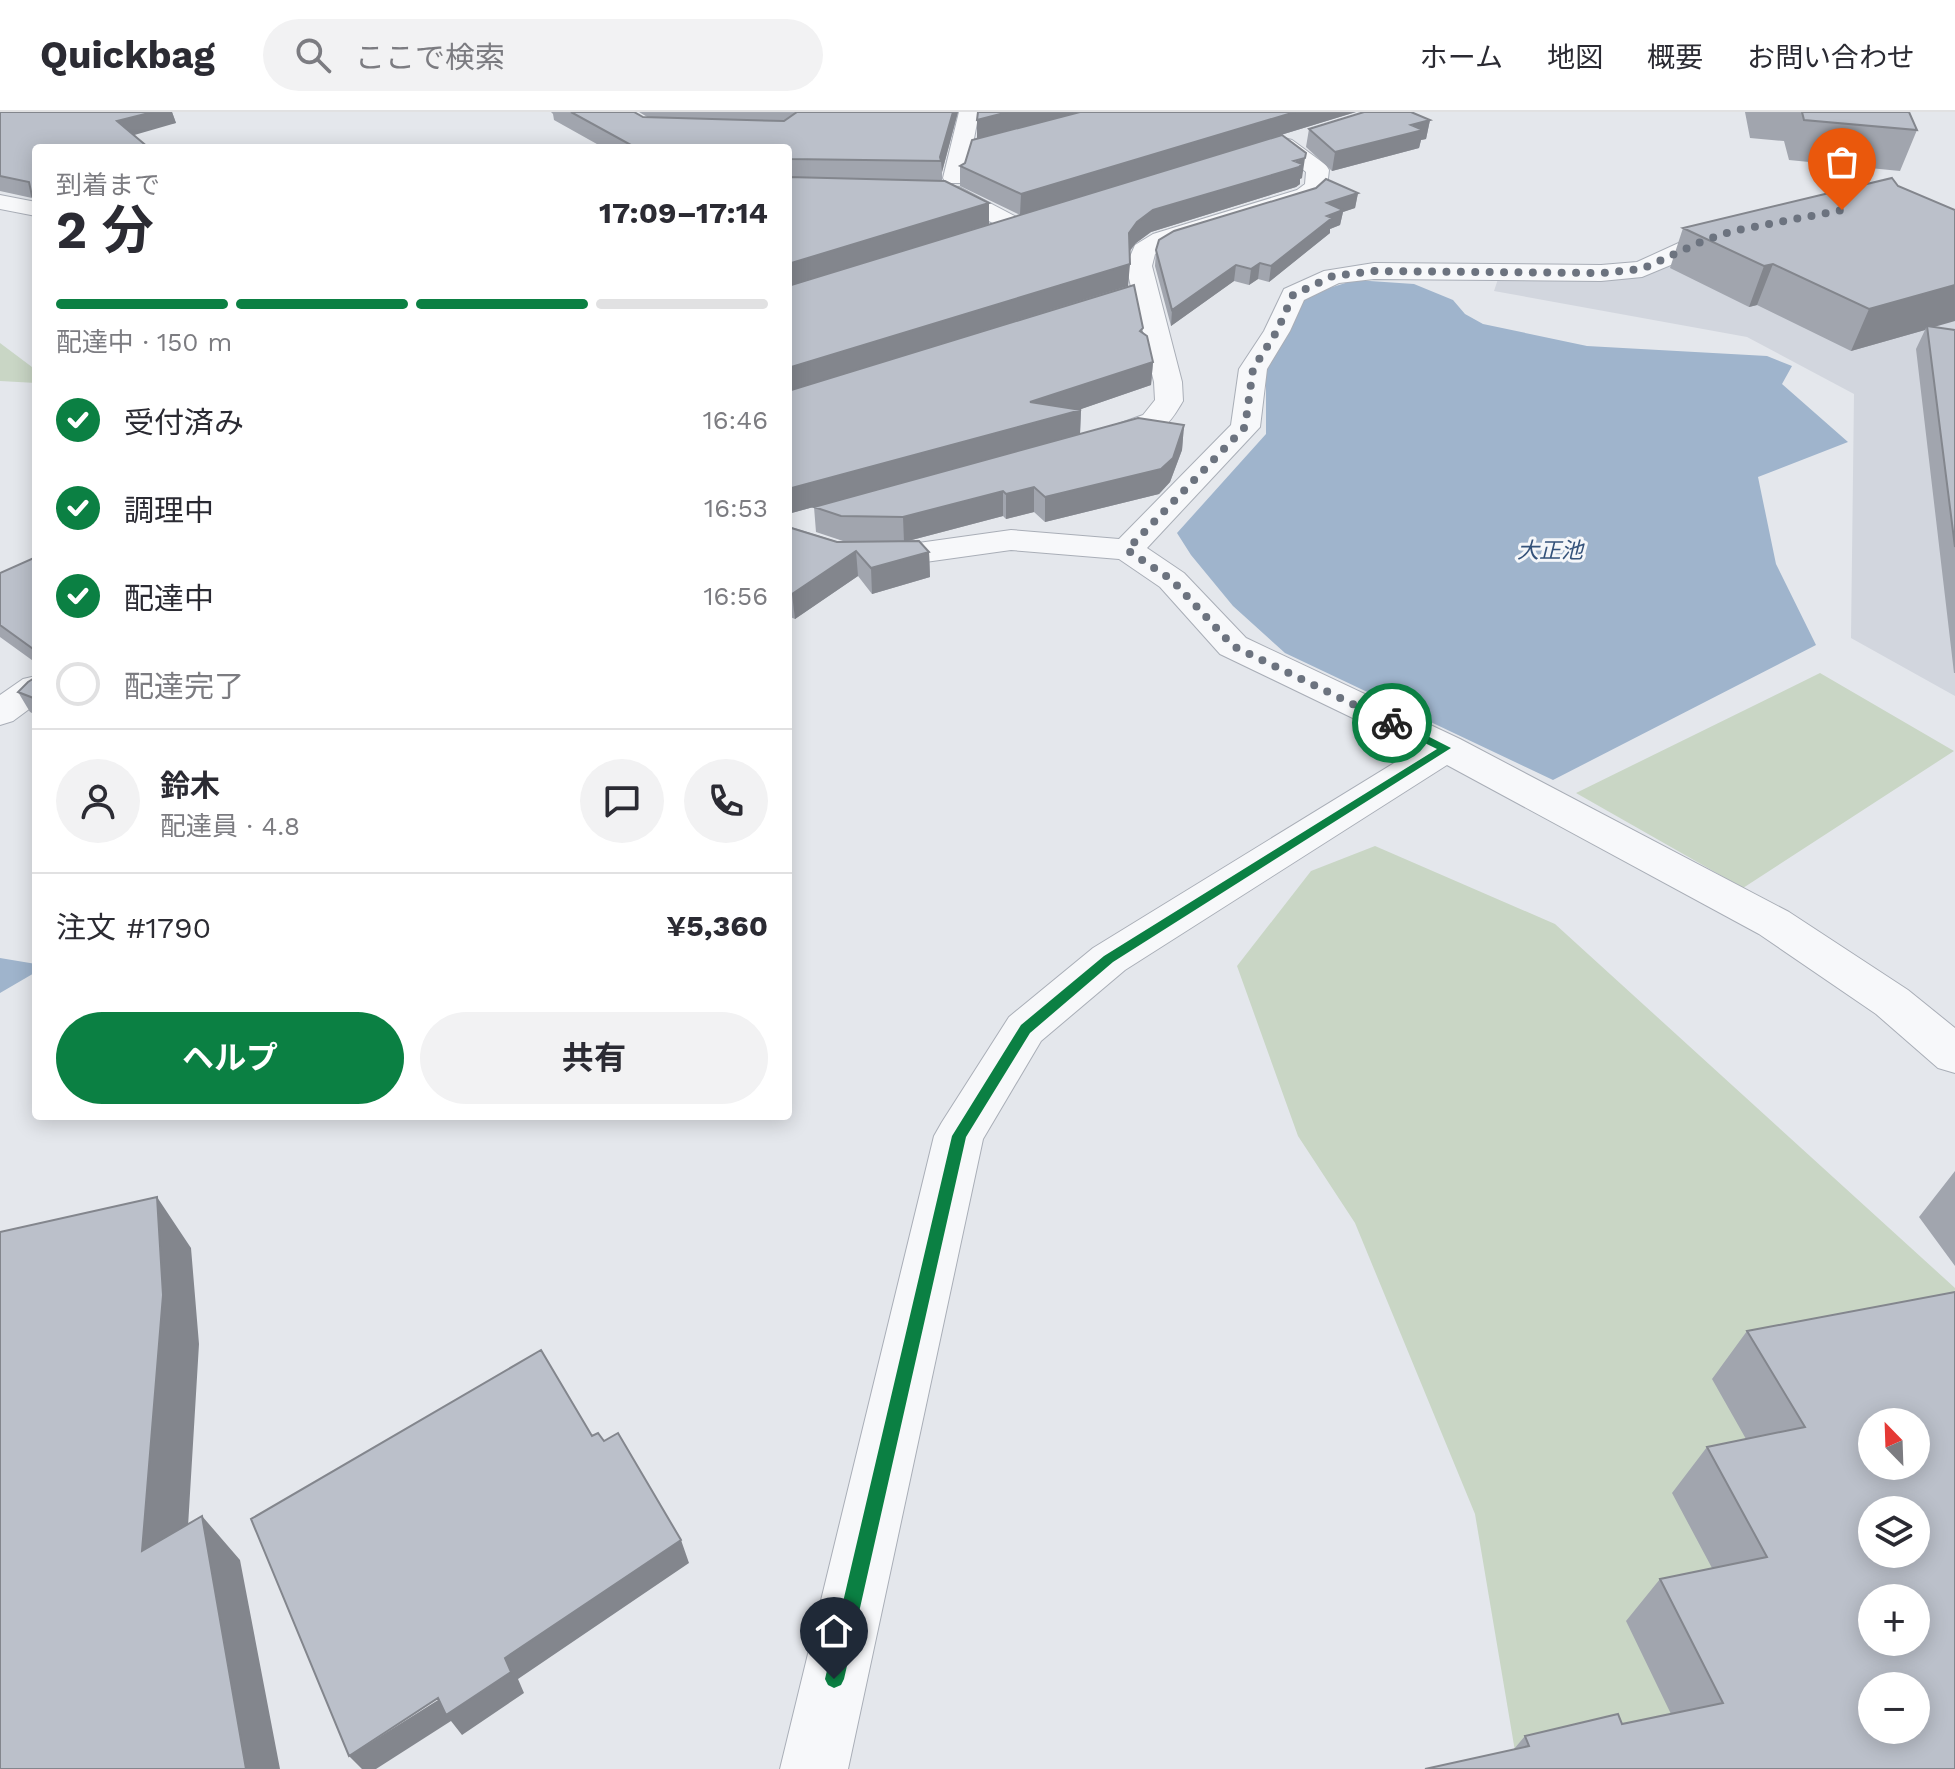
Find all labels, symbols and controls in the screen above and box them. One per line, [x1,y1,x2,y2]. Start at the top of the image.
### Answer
search box [263,19,823,91]
text: Quickbag [40,33,215,77]
icon: search [291,33,335,77]
text: ここで検索 [355,40,505,75]
text: ホーム [1420,41,1503,74]
text: 地図 [1547,41,1603,74]
text: 概要 [1647,41,1703,74]
text: お問い合わせ [1747,41,1915,74]
pin [1808,128,1876,210]
icon: bag [1820,140,1864,184]
text: 到着まで [56,170,160,200]
text: 17:09–17:14 [599,195,768,230]
text: 2 分 [56,200,154,261]
text: 配達中 · 150 m [56,327,232,357]
icon: check [56,398,100,442]
text: 受付済み [124,405,244,440]
text: 16:46 [703,405,768,435]
icon: check [56,486,100,530]
text: 調理中 [124,493,214,528]
text: 16:53 [704,493,768,523]
water label: 大正池 [1517,538,1585,563]
icon: check [56,574,100,618]
text: 配達中 [124,581,214,616]
text: 16:56 [703,581,768,611]
text: 配達完了 [124,669,244,704]
courier [1352,683,1432,763]
icon: bike [1370,701,1414,745]
button: person [56,759,140,843]
button: chat [580,759,664,843]
button: phone [684,759,768,843]
text: 鈴木 [160,768,220,803]
text: 配達員 · 4.8 [160,811,300,841]
text: ¥5,360 [666,908,768,943]
text: 注文 #1790 [56,910,211,945]
button: ヘルプ [56,1012,404,1104]
button: 共有 [420,1012,768,1104]
north arrow [1858,1408,1930,1480]
map controls [1858,1408,1930,1744]
button: layers [1858,1496,1930,1568]
button: + [1858,1584,1930,1656]
pin [800,1597,868,1679]
icon: home [812,1609,856,1653]
button: − [1858,1672,1930,1744]

